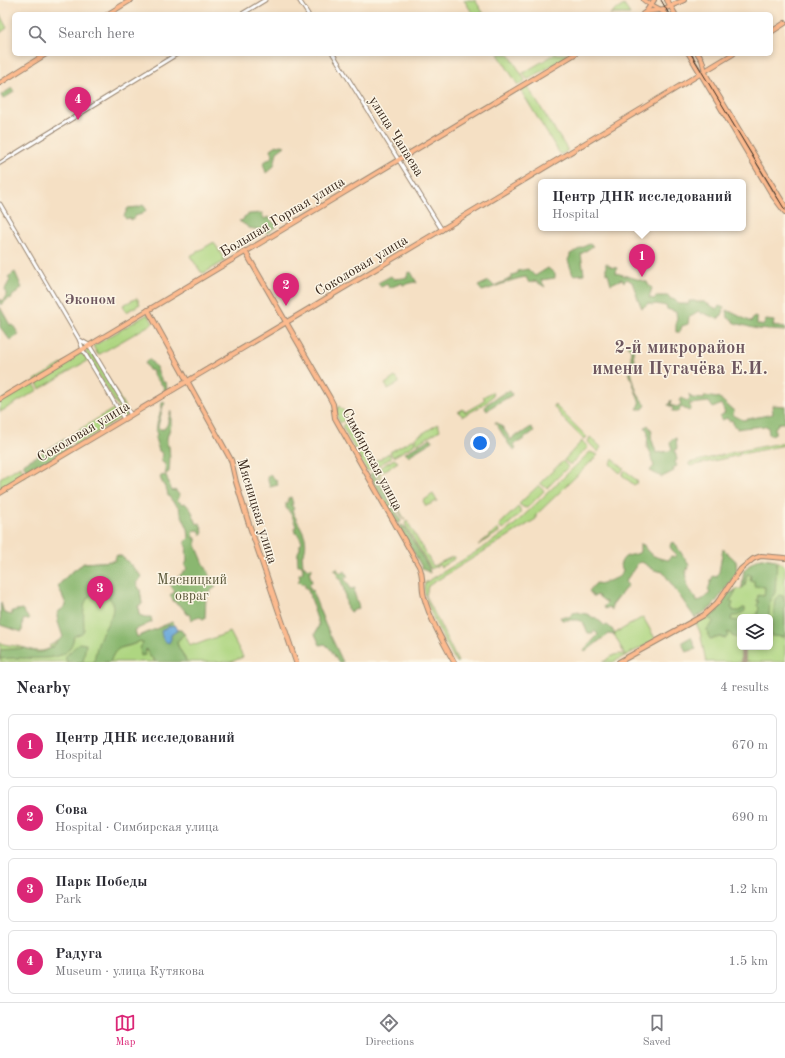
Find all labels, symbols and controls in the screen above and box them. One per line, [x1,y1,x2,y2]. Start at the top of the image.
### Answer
search box [12,12,773,56]
icon: search [26,23,48,45]
text: Search here [58,27,135,42]
pin: 4 [65,87,91,120]
street label: улица Чапаева [366,94,426,179]
street label: Большая Горная улица [218,174,347,260]
popup [538,179,746,231]
text: Центр ДНК исследований [552,190,732,205]
text: Hospital [552,208,599,221]
street label: Соколовая улица [313,233,410,299]
pin: 1 [629,244,655,277]
pin: 2 [273,273,299,306]
district label: Эконом [64,293,116,308]
district label: 2-й микрорайон имени Пугачёва Е.И. [592,339,768,378]
street label: Соколовая улица [35,399,132,465]
street label: Симбирская улица [339,406,405,513]
your location [470,433,490,453]
street label: Мясницкая улица [234,457,280,566]
park label: Мясницкий овраг [157,573,227,603]
pin: 3 [87,576,113,609]
map controls [737,614,773,650]
button: layers [737,614,773,650]
text: Nearby [16,680,71,697]
text: 4 results [720,681,769,694]
text: Центр ДНК исследований [55,731,235,746]
text: 1 [26,739,34,752]
text: 670 m [731,739,768,752]
text: Hospital [55,749,102,762]
text: Сова [55,803,88,818]
text: 2 [26,811,34,824]
text: 690 m [731,811,768,824]
text: Hospital · Симбирская улица [55,821,219,834]
text: Парк Победы [55,875,148,890]
text: 3 [26,883,34,896]
text: 1.2 km [729,883,768,896]
text: Park [55,893,82,906]
text: Радуга [55,947,103,962]
text: 4 [26,955,34,968]
text: 1.5 km [729,955,768,968]
text: Museum · улица Кутякова [55,965,204,978]
tab: Map [114,1012,136,1050]
tab: Directions [365,1012,414,1050]
tab: Saved [643,1012,671,1050]

